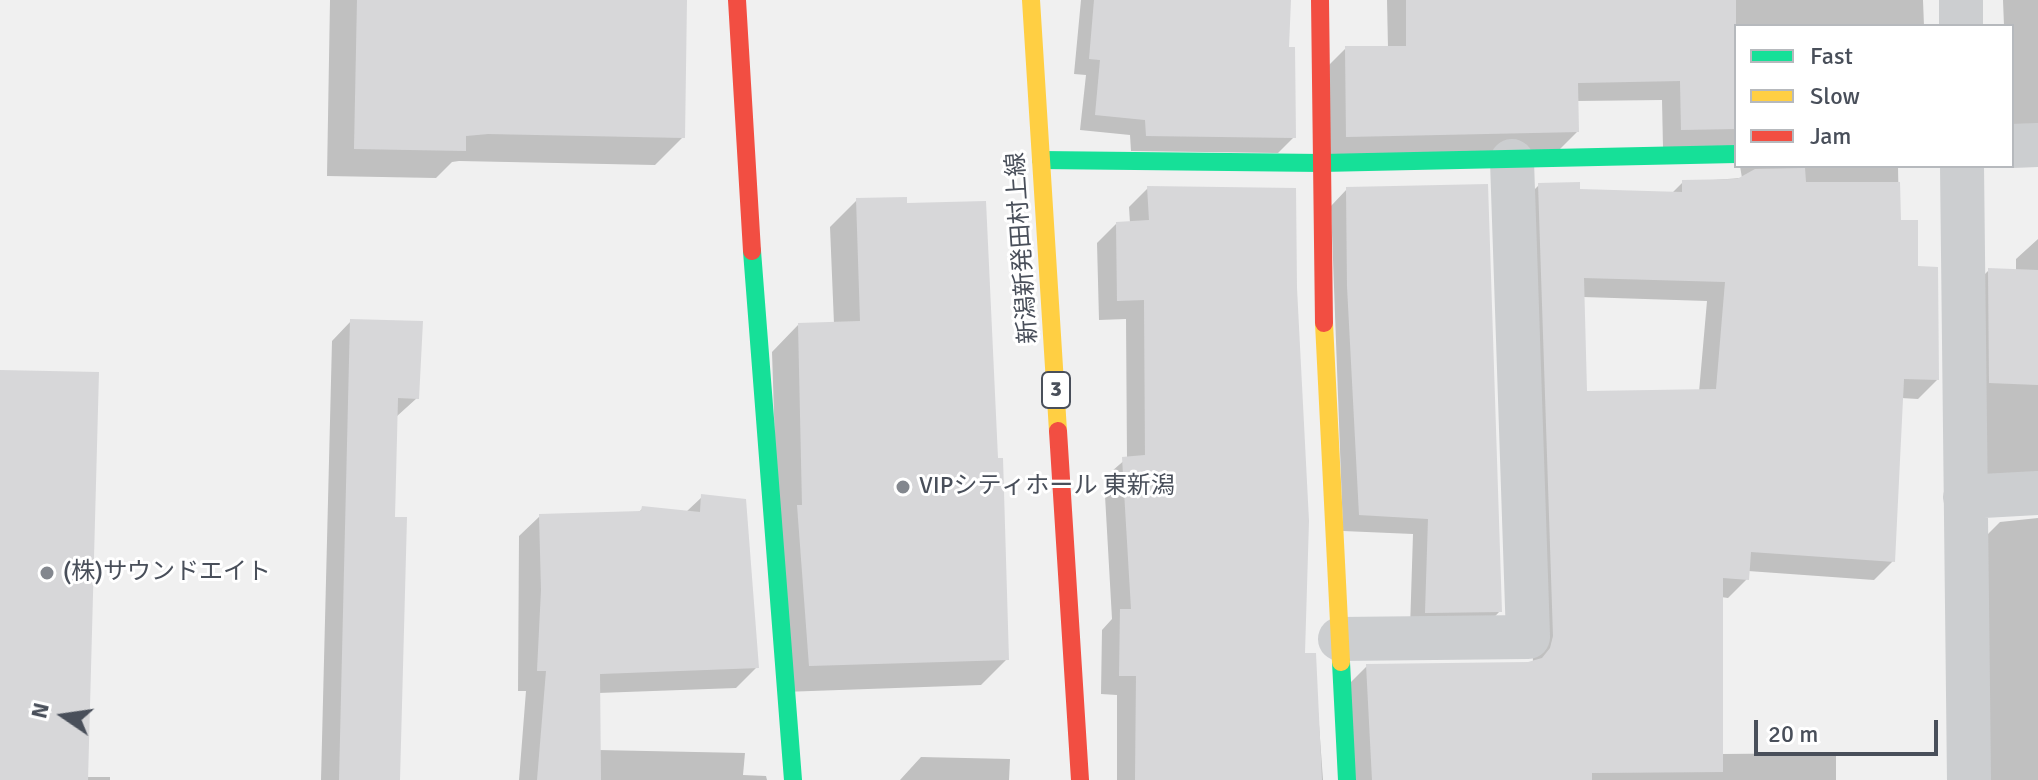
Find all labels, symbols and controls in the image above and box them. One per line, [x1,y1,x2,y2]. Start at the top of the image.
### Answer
legend [1734,24,2014,168]
text: Fast [1810,41,1853,71]
text: Slow [1810,81,1860,111]
text: Jam [1810,121,1851,151]
street label: 新潟新発田村上線 [1002,151,1044,345]
road number: 3 [1042,372,1070,408]
place label: VIPシティホール 東新潟 [919,473,1175,501]
marker: VIPシティホール 東新潟 [894,478,912,496]
place label: (株)サウンドエイト [63,559,271,587]
marker: (株)サウンドエイト [38,564,56,582]
north arrow [24,676,104,756]
text: N [25,700,55,721]
scale bar [1758,704,1942,754]
text: 20 m [1768,719,1818,749]

